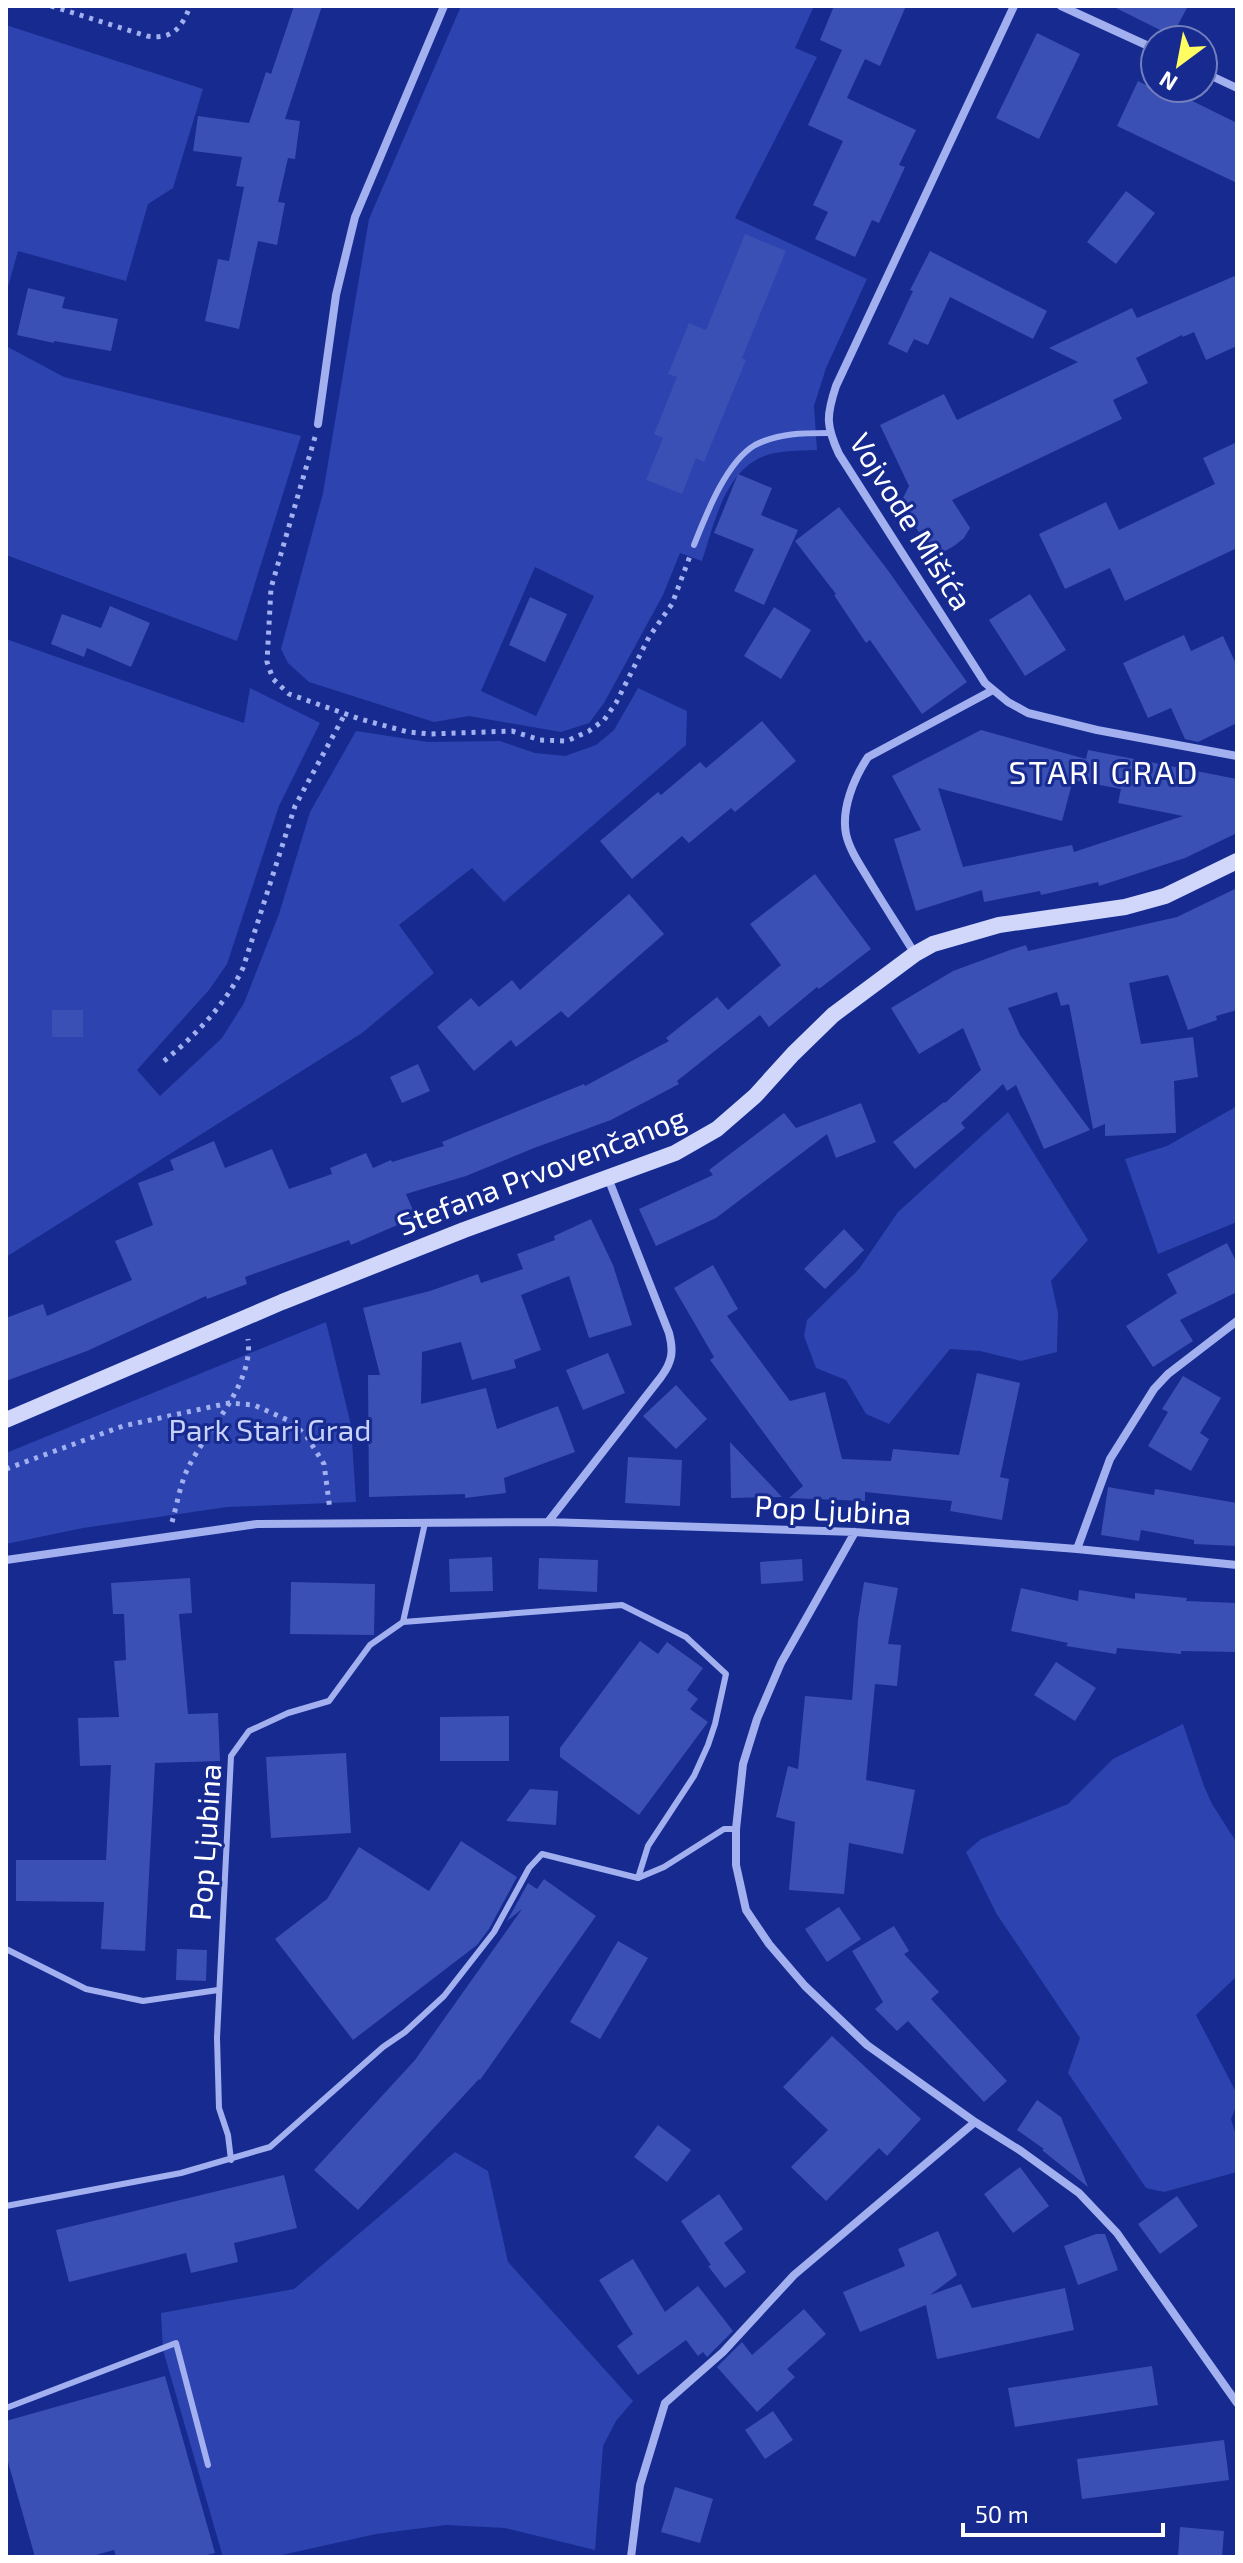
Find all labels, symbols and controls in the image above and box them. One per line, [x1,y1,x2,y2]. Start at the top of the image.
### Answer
north arrow [1139,24,1219,104]
text: N [1154,67,1181,97]
street label: Vojvode Mišića [843,426,981,616]
district label: STARI GRAD [1009,752,1199,790]
street label: Stefana Prvovenčanog [391,1098,691,1242]
park label: Park Stari Grad [169,1411,371,1447]
street label: Pop Ljubina [754,1487,912,1531]
street label: Pop Ljubina [181,1762,227,1922]
scale bar [963,2487,1163,2537]
text: 50 m [975,2499,1029,2528]

